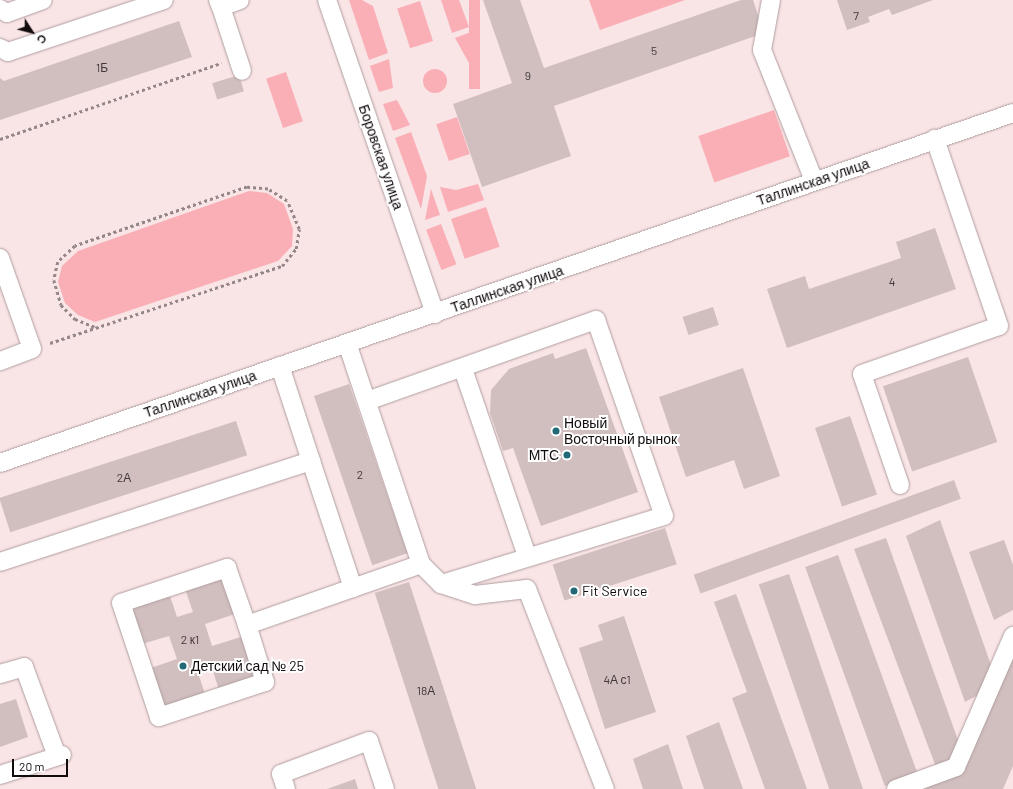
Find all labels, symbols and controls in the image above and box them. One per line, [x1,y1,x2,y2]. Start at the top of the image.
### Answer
house number: 7 [853,9,859,23]
north arrow [12,12,52,52]
text: С [35,32,50,46]
house number: 5 [651,44,657,58]
house number: 1Б [96,61,108,75]
house number: 9 [525,69,531,83]
street label: Боровская улица [355,102,407,212]
street label: Таллинская улица [755,155,871,209]
street label: Таллинская улица [449,262,565,316]
house number: 4 [889,275,895,289]
street label: Таллинская улица [142,367,258,421]
place label: Новый Восточный рынок [564,415,677,448]
marker: Новый Восточный рынок [551,426,561,436]
place label: МТС [529,447,559,463]
marker: МТС [562,450,572,460]
house number: 2 [357,468,363,482]
house number: 2А [117,471,131,485]
place label: Fit Service [582,583,647,599]
marker: Fit Service [569,586,579,596]
house number: 2 к1 [181,633,199,647]
place label: Детский сад № 25 [191,658,304,674]
marker: Детский сад № 25 [178,661,188,671]
house number: 4А с1 [603,673,631,687]
house number: 18А [417,684,435,698]
scale bar [14,751,70,777]
text: 20 m [19,759,45,773]

